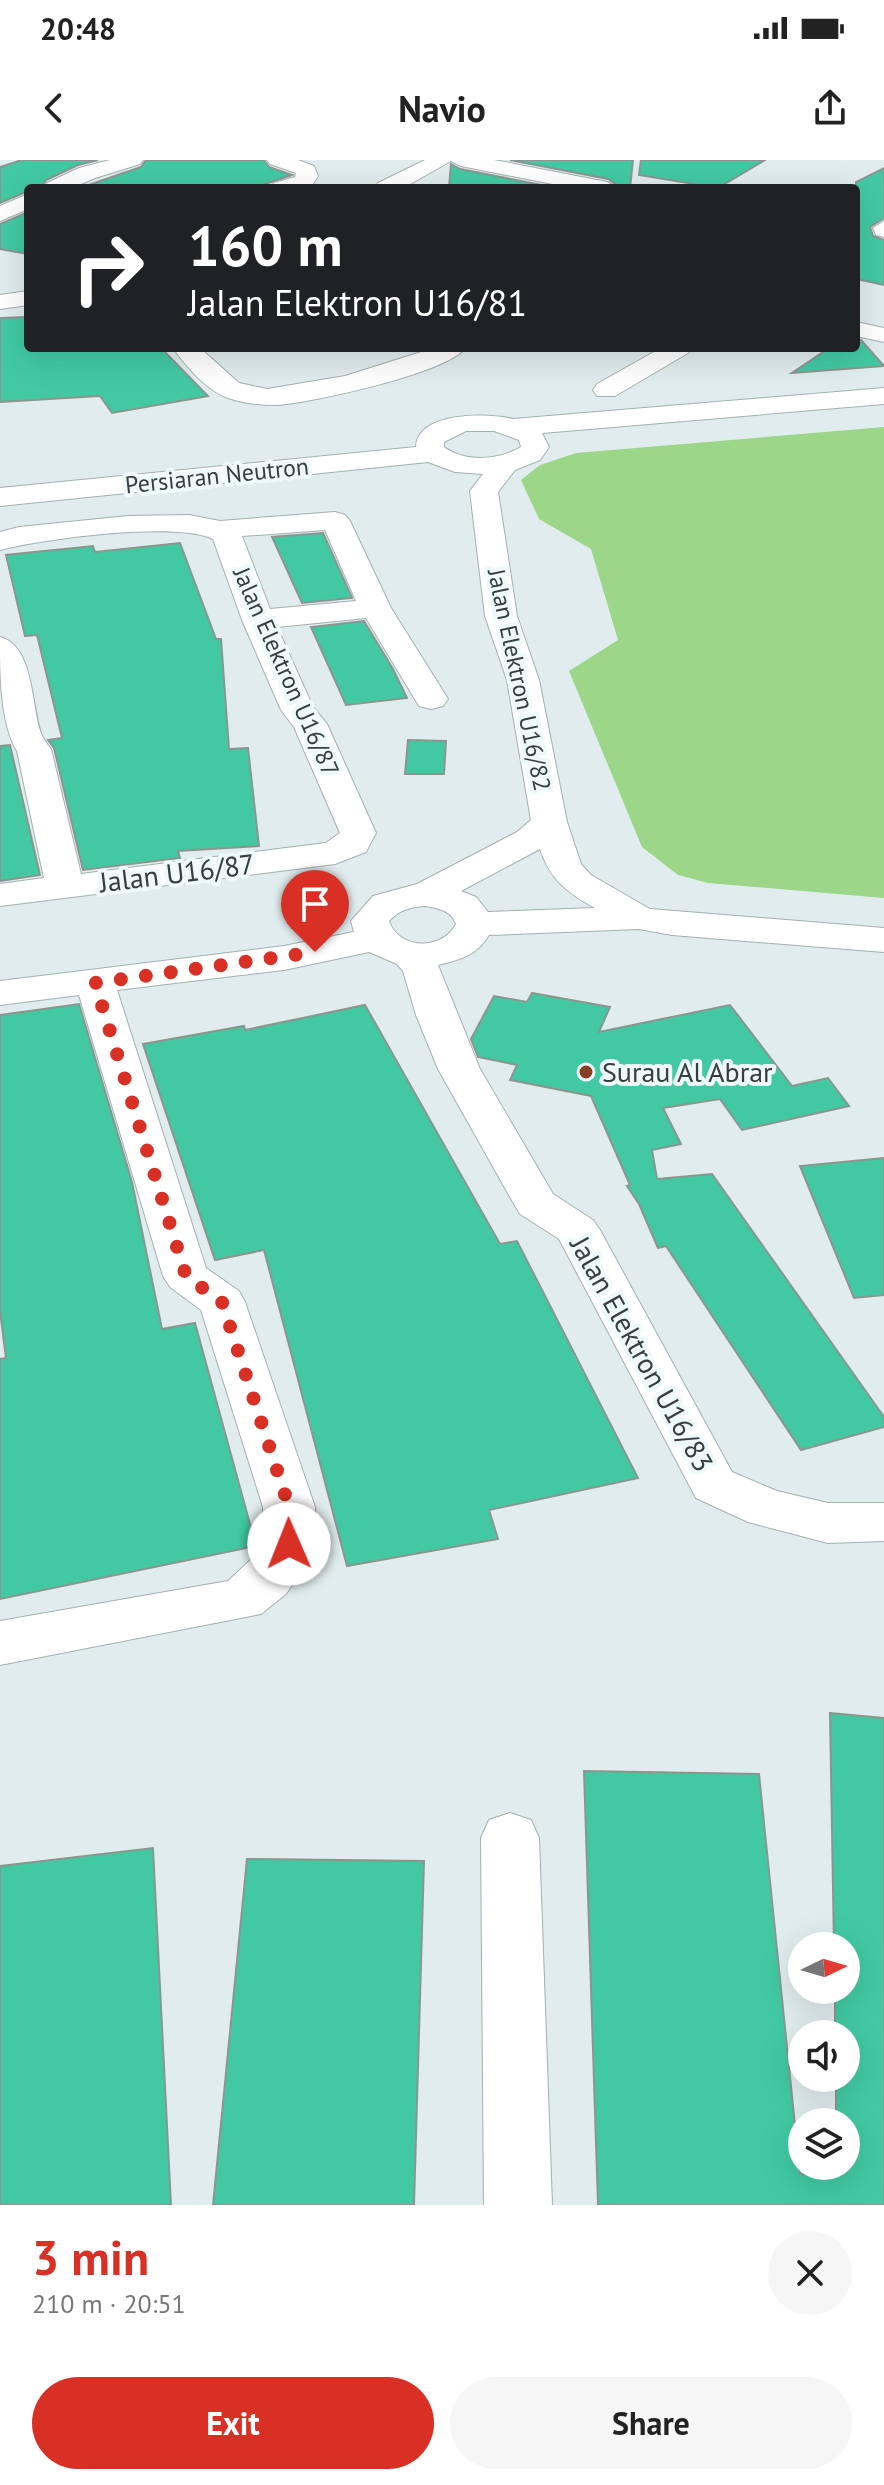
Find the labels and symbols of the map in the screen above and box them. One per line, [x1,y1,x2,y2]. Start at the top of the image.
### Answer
street label: Persiaran Neutron [124,450,310,501]
street label: Jalan Elektron U16/87 [226,561,347,781]
street label: Jalan Elektron U16/82 [481,565,558,794]
street label: Jalan U16/87 [96,845,257,901]
pin [281,870,349,952]
place label: Surau Al Abrar [602,1053,773,1090]
marker: Surau Al Abrar [577,1063,595,1081]
street label: Jalan Elektron U16/83 [562,1229,723,1478]
position arrow [247,1502,331,1586]
north arrow [788,1932,860,2004]

